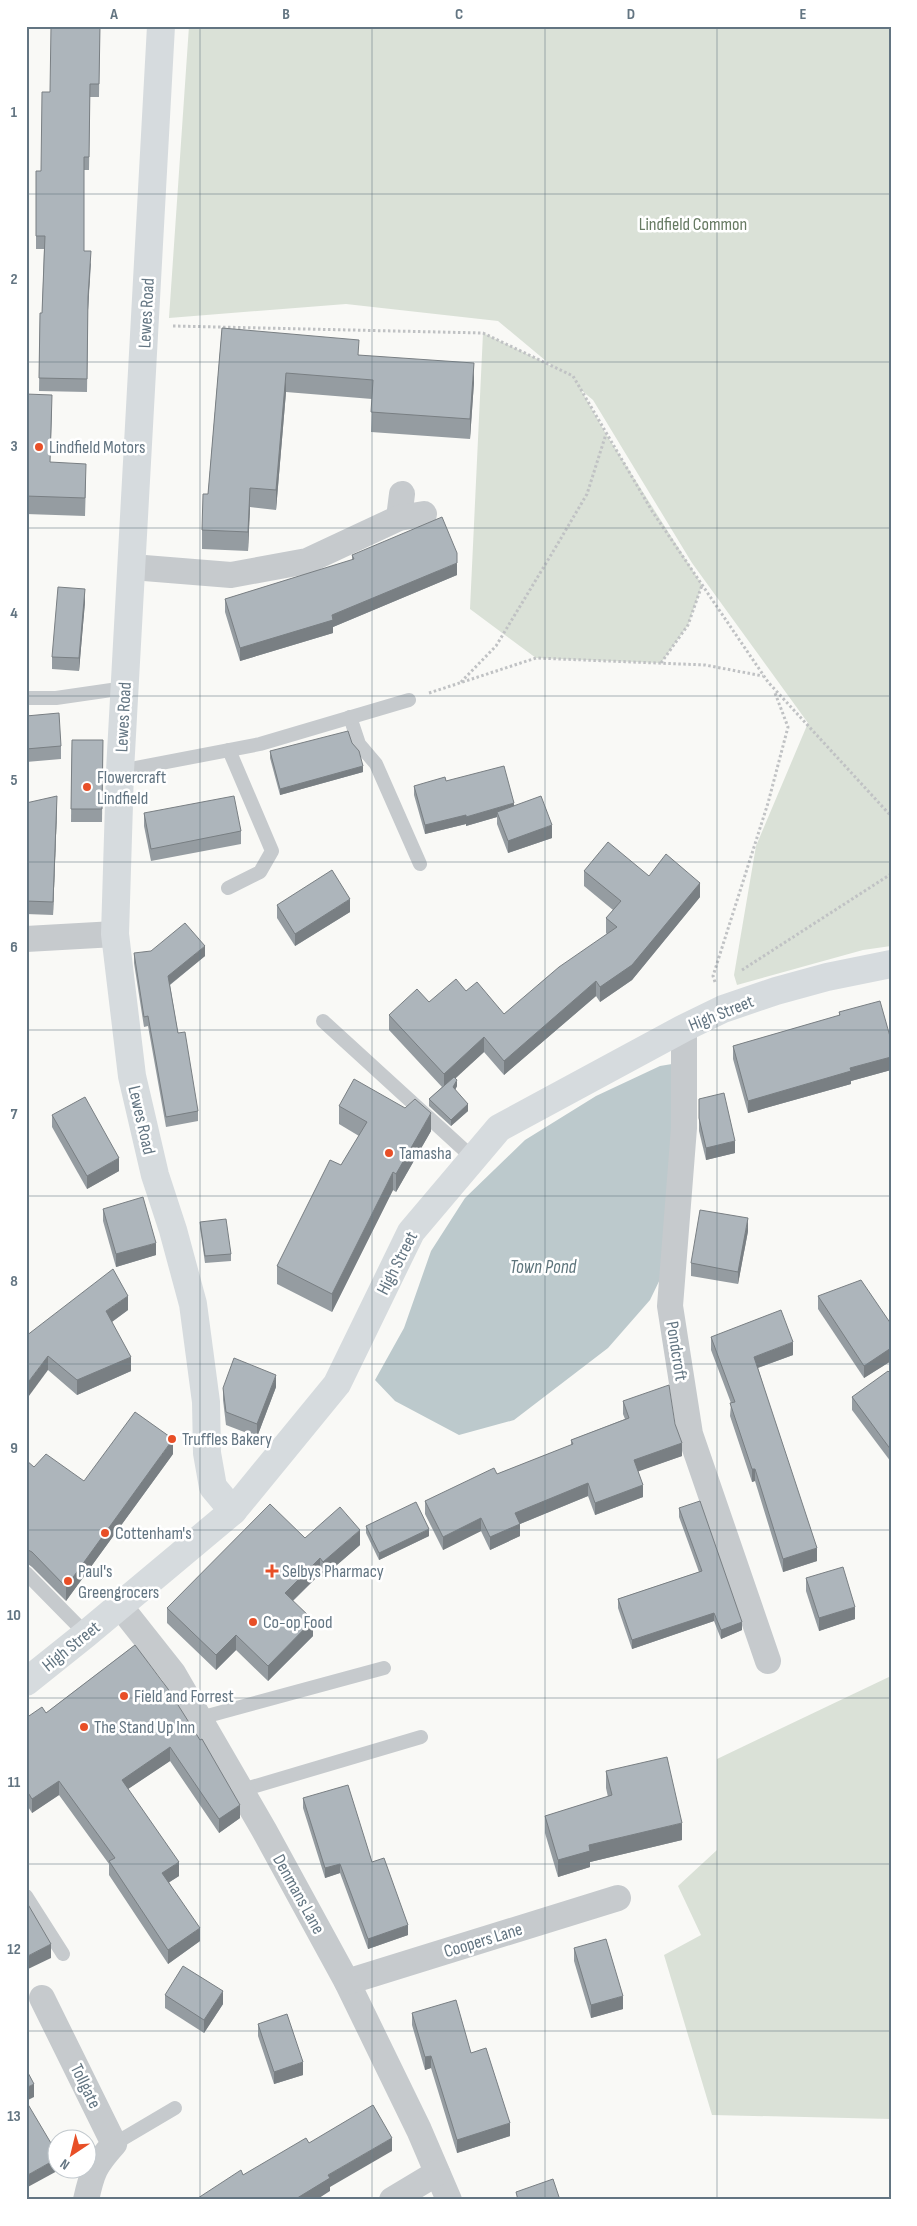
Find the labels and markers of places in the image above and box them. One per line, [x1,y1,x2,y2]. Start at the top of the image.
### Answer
place label: Lindfield Motors [49,437,145,458]
marker: Lindfield Motors [33,441,45,453]
place label: Flowercraft Lindfield [97,767,167,809]
marker: Flowercraft Lindfield [81,781,93,793]
place label: Tamasha [399,1143,452,1164]
marker: Tamasha [383,1147,395,1159]
place label: Truffles Bakery [182,1429,272,1450]
marker: Truffles Bakery [166,1433,178,1445]
place label: Cottenham's [115,1523,192,1544]
marker: Cottenham's [99,1527,111,1539]
place label: Paul's Greengrocers [78,1561,159,1603]
place label: Selbys Pharmacy [282,1561,384,1582]
marker: Selbys Pharmacy [266,1565,278,1577]
marker: Paul's Greengrocers [62,1575,74,1587]
place label: Co-op Food [263,1612,332,1633]
marker: Co-op Food [247,1616,259,1628]
place label: Field and Forrest [134,1686,234,1707]
marker: Field and Forrest [118,1690,130,1702]
place label: The Stand Up Inn [94,1717,195,1738]
marker: The Stand Up Inn [78,1721,90,1733]

